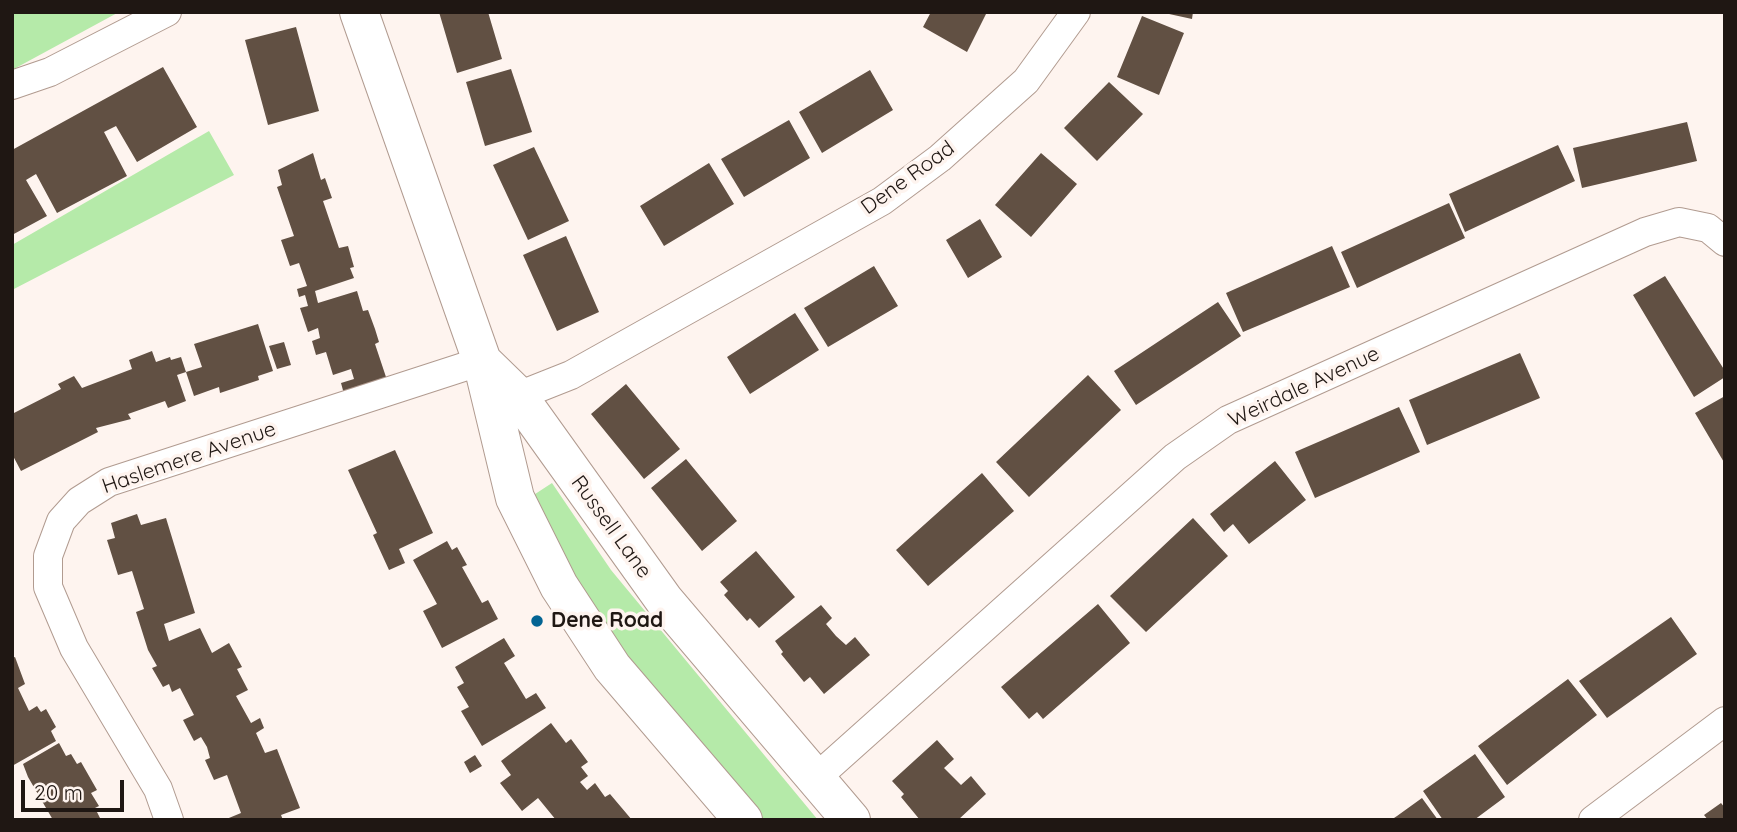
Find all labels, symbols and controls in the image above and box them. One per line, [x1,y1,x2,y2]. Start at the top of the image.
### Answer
street label: Dene Road [857,136,959,220]
street label: Weirdale Avenue [1225,341,1383,433]
street label: Haslemere Avenue [99,416,279,500]
street label: Russell Lane [565,471,657,583]
place label: Dene Road [551,608,663,634]
marker: Dene Road [529,613,545,629]
scale bar [24,766,128,810]
text: 20 m [34,779,83,805]

